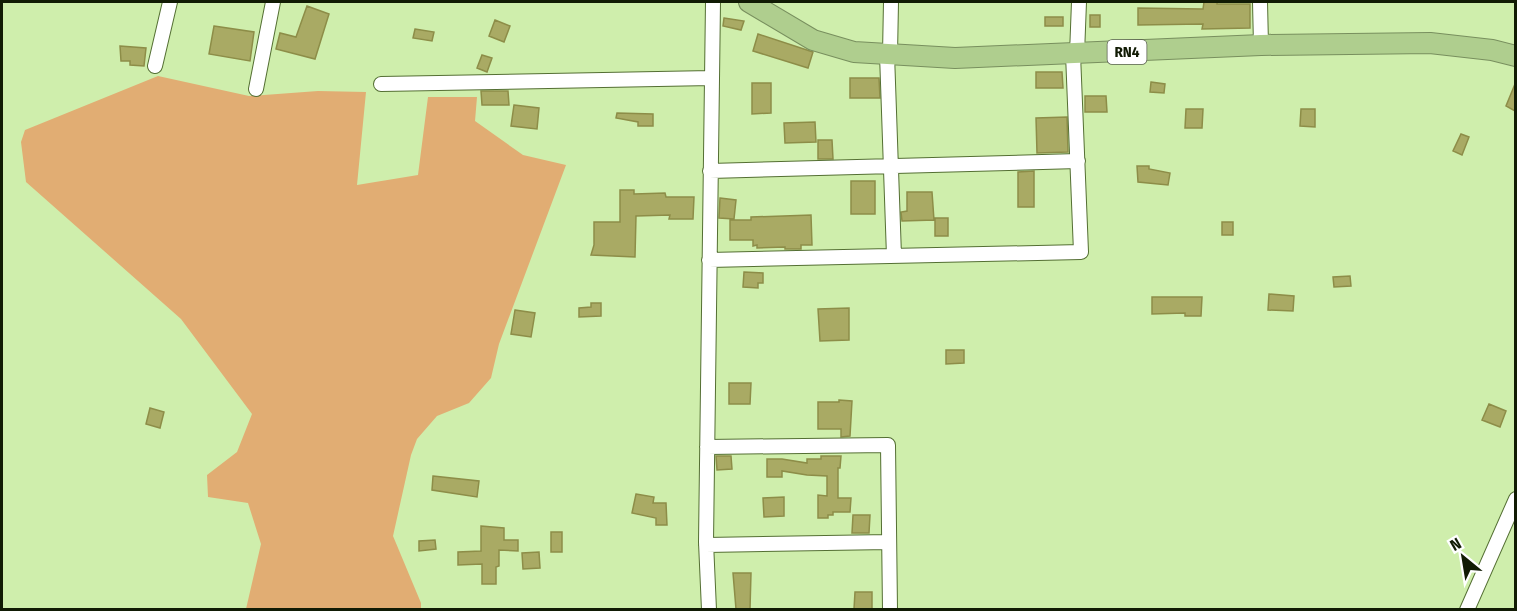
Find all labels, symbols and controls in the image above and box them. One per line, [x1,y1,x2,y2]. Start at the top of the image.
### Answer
road number: RN4 [1108,40,1146,64]
north arrow [1433,527,1493,587]
text: N [1447,534,1465,555]

